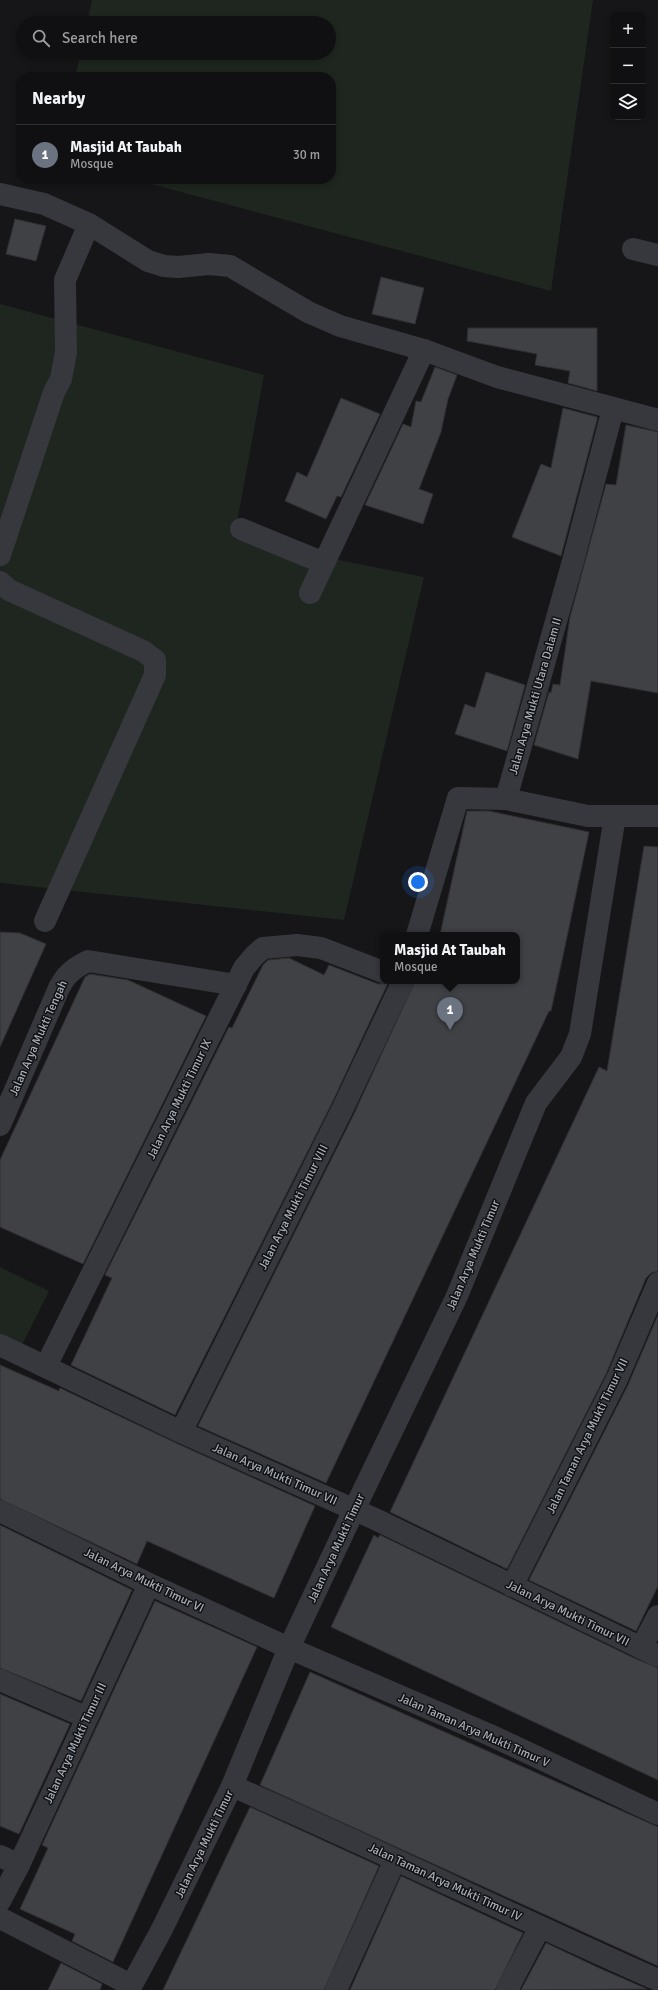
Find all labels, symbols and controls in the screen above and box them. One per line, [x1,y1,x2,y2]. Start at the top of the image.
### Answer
map controls [610,12,646,120]
button: + [610,12,646,48]
search box [16,16,336,60]
icon: search [30,27,52,49]
text: Search here [62,29,138,47]
button: − [610,48,646,84]
button: layers [610,84,646,120]
text: Nearby [32,88,85,109]
text: Masjid At Taubah [70,138,182,156]
text: 1 [41,147,49,163]
text: 30 m [293,147,320,163]
text: Mosque [70,156,113,172]
street label: Jalan Arya Mukti Utara Dalam II [506,616,565,776]
your location [408,872,428,892]
popup [380,932,520,984]
text: Masjid At Taubah [394,941,506,959]
text: Mosque [394,959,437,975]
street label: Jalan Arya Mukti Tengah [6,978,71,1098]
pin: 1 [437,997,463,1030]
street label: Jalan Arya Mukti Timur IX [144,1037,215,1162]
street label: Jalan Arya Mukti Timur VIII [255,1142,332,1272]
street label: Jalan Arya Mukti Timur [443,1197,504,1313]
street label: Jalan Taman Arya Mukti Timur VII [543,1356,632,1516]
street label: Jalan Arya Mukti Timur VII [210,1440,339,1509]
street label: Jalan Arya Mukti Timur [305,1491,369,1605]
street label: Jalan Arya Mukti Timur VI [81,1545,206,1616]
street label: Jalan Arya Mukti Timur VII [504,1577,632,1650]
street label: Jalan Arya Mukti Timur III [41,1680,110,1806]
street label: Jalan Taman Arya Mukti Timur V [396,1690,552,1771]
street label: Jalan Arya Mukti Timur [172,1787,237,1901]
street label: Jalan Taman Arya Mukti Timur IV [366,1840,524,1925]

